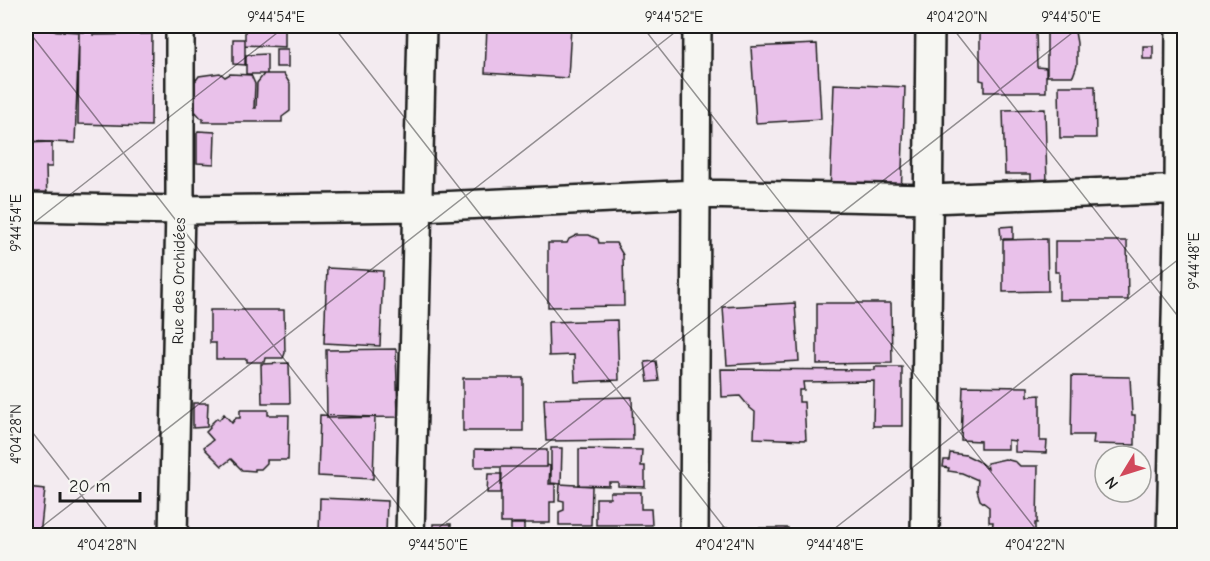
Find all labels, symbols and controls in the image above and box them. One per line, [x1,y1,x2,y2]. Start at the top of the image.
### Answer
text: 9°44'54"E [247,8,305,26]
text: 9°44'52"E [645,8,703,26]
text: 4°04'20"N [926,8,988,26]
text: 9°44'50"E [1041,8,1101,26]
text: 9°44'54"E [7,194,25,252]
street label: Rue des Orchidées [169,217,189,345]
text: 9°44'48"E [1185,232,1203,290]
text: 4°04'28"N [7,404,25,464]
north arrow [1093,444,1153,504]
scale bar [60,465,140,503]
text: N [1102,473,1122,492]
text: 20 m [69,476,110,497]
text: 4°04'28"N [77,536,137,554]
text: 9°44'50"E [408,536,468,554]
text: 4°04'24"N [695,536,755,554]
text: 9°44'48"E [806,536,864,554]
text: 4°04'22"N [1005,536,1065,554]

